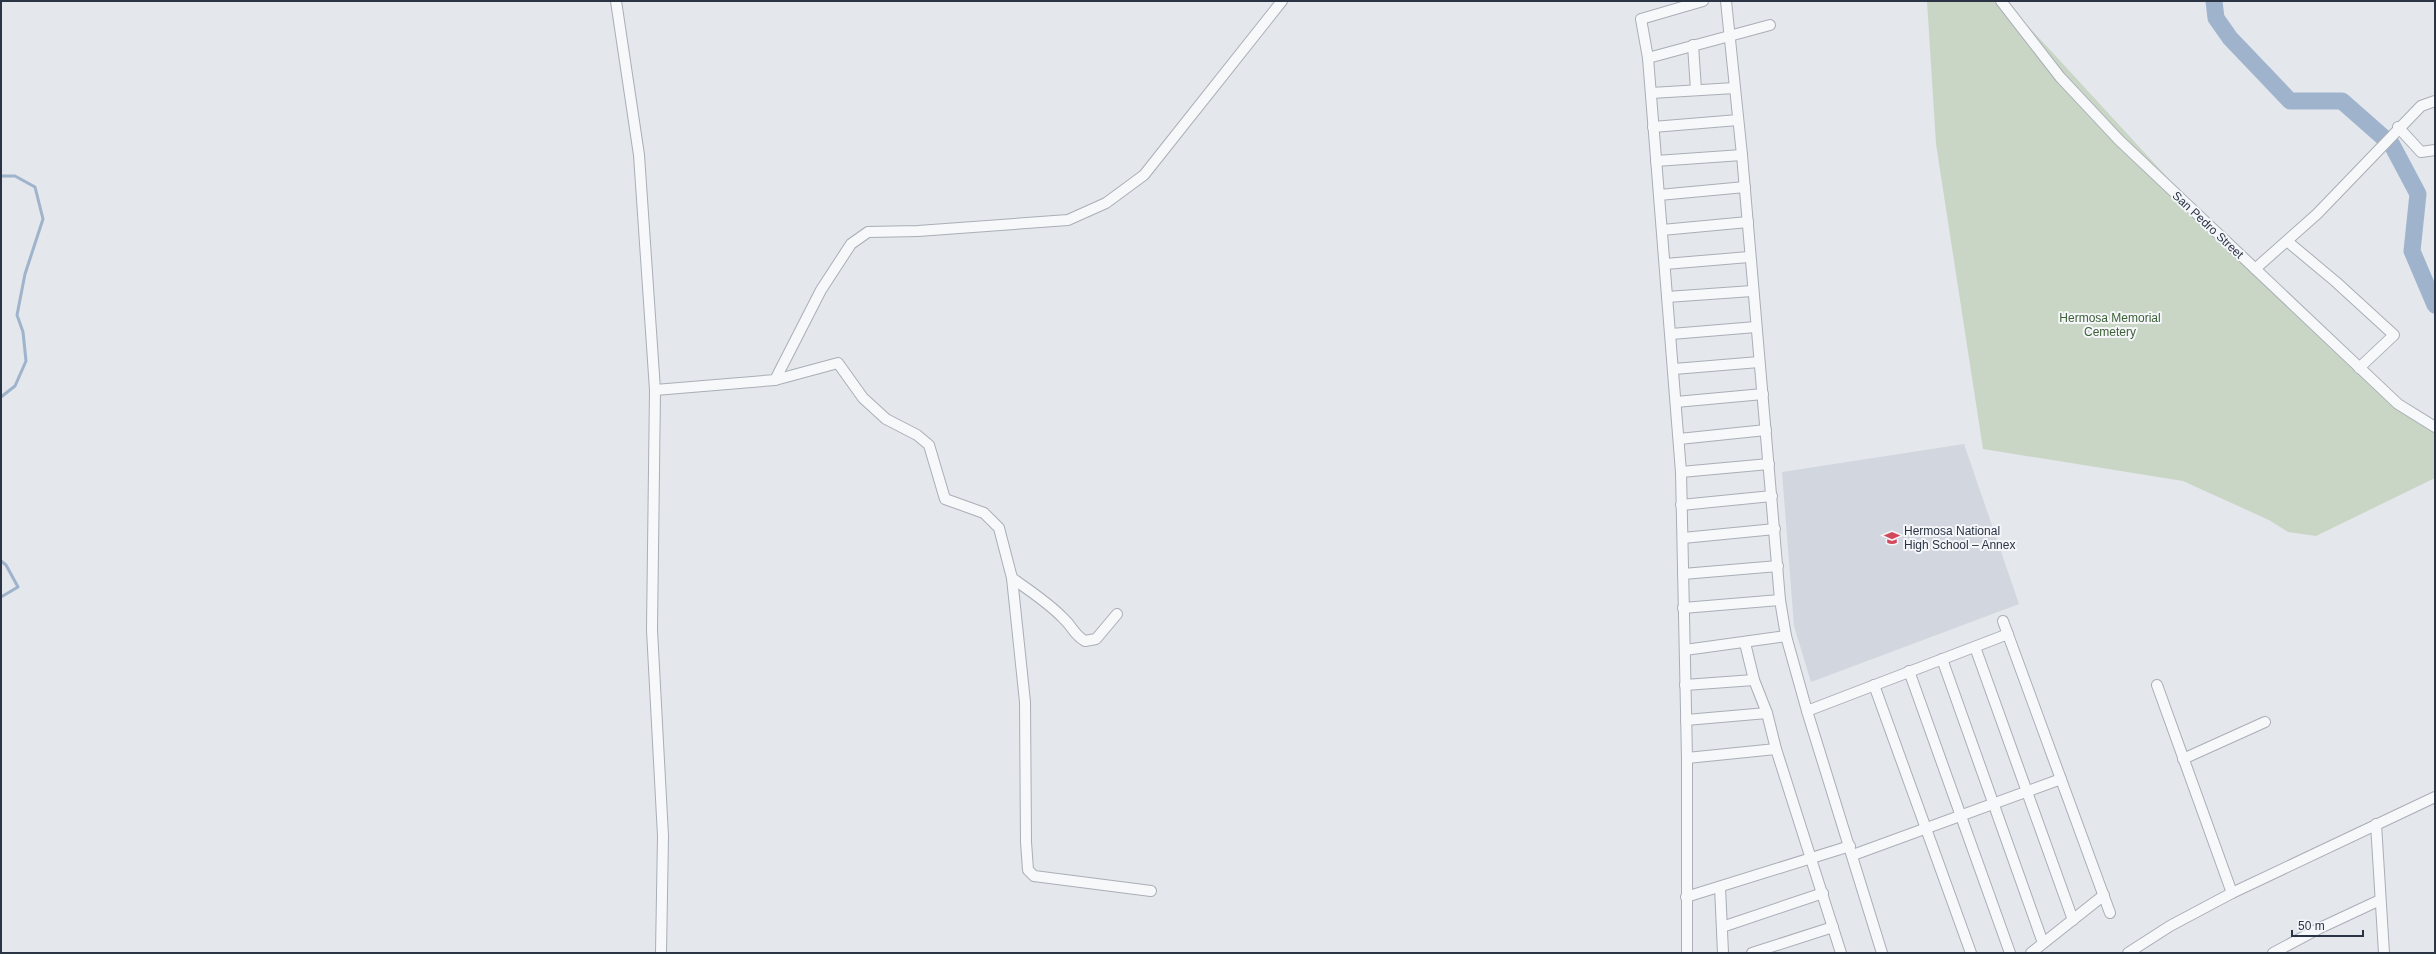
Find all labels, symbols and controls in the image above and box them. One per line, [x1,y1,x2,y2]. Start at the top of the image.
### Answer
street label: San Pedro Street [2170,188,2247,262]
park label: Hermosa Memorial Cemetery [2059,311,2161,339]
place label: Hermosa National High School – Annex [1904,524,2015,552]
school or university icon: Hermosa National High School – Annex [1883,529,1901,547]
scale bar [2292,912,2363,938]
text: 50 m [2298,919,2325,933]

